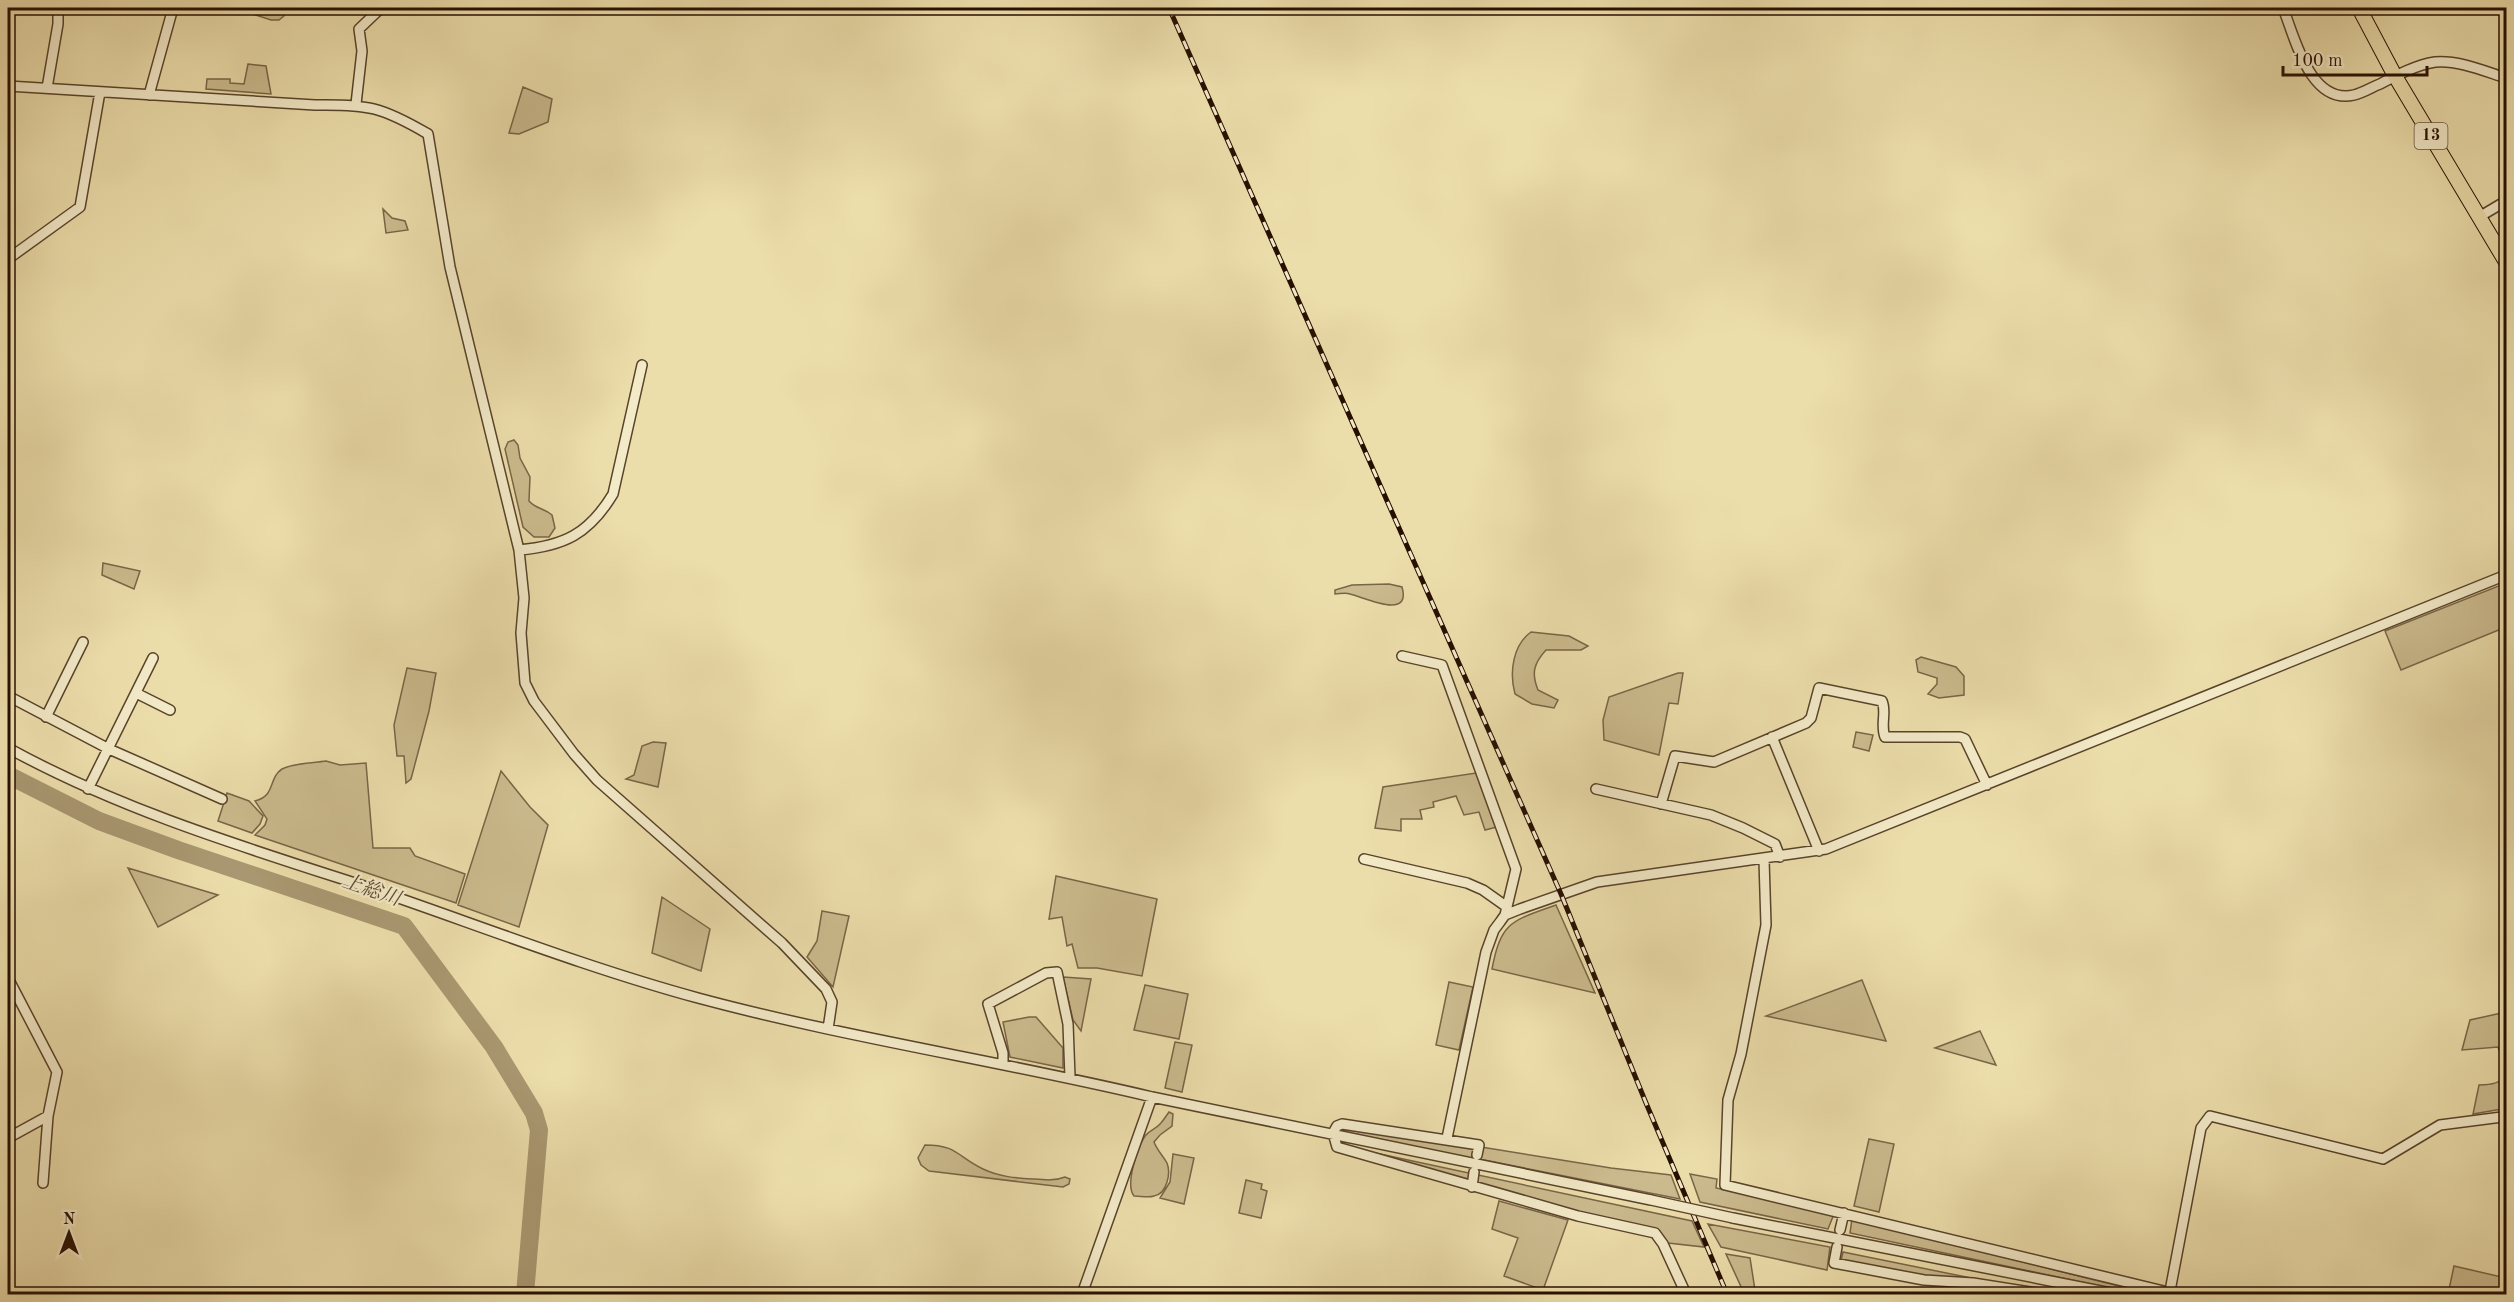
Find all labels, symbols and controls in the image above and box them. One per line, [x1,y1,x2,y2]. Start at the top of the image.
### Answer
scale bar [2283,39,2427,77]
text: 100 m [2292,52,2343,70]
road number: 13 [2414,123,2448,149]
water label: 上総川 [339,870,405,911]
north arrow [39,1203,99,1263]
text: N [63,1212,76,1228]

